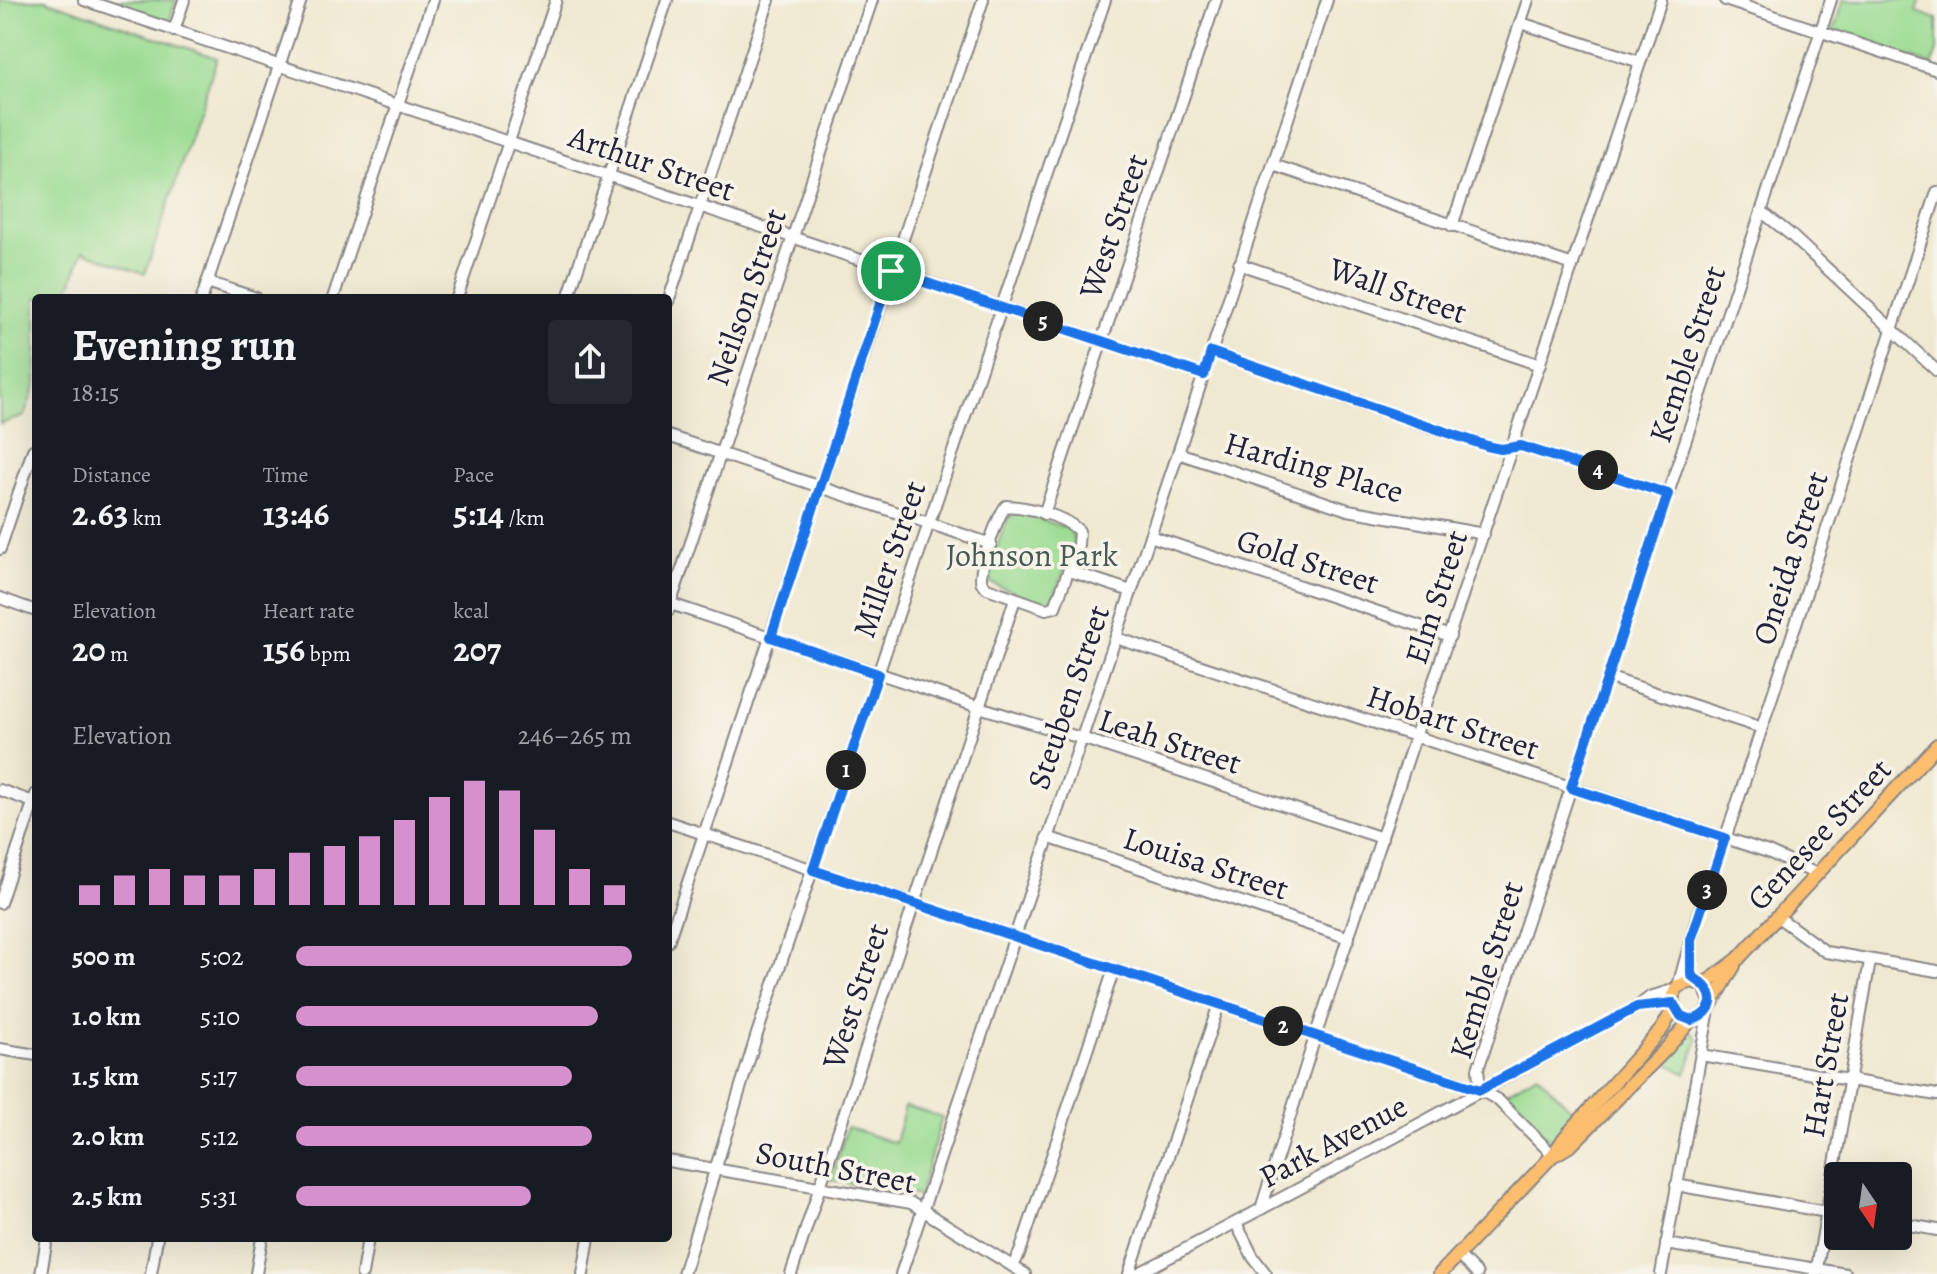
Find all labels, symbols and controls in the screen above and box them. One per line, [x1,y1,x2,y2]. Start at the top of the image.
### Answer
street label: Arthur Street [562,114,741,212]
street label: West Street [1067,148,1158,305]
street label: Neilson Street [695,202,797,392]
pin [857,237,925,305]
street label: Wall Street [1322,246,1473,334]
icon: arrive [869,249,913,293]
street label: Kemble Street [1638,260,1736,448]
pin: 5 [1023,301,1063,341]
text: 5 [1038,306,1048,336]
text: Evening run [72,315,297,375]
button: share [548,320,632,404]
text: 18:15 [72,375,120,410]
street label: Harding Place [1219,420,1409,514]
pin: 4 [1578,450,1618,490]
text: 4 [1593,455,1603,485]
text: Distance [72,460,151,490]
text: Time [263,460,308,490]
text: Pace [453,460,494,490]
street label: Oneida Street [1741,466,1839,650]
street label: Miller Street [842,475,936,643]
text: 2.63 [72,490,128,537]
text: 13:46 [263,490,329,537]
text: 5:14 [453,490,504,537]
text: km [128,503,162,533]
text: /km [504,503,545,533]
street label: Gold Street [1231,517,1385,605]
street label: Elm Street [1394,524,1478,670]
park label: Johnson Park [946,533,1118,577]
text: Elevation [72,596,156,626]
text: Heart rate [263,596,355,626]
text: kcal [453,596,489,626]
street label: Steuben Street [1016,599,1120,795]
text: 20 [72,626,106,673]
text: 156 [263,626,305,673]
text: 207 [453,626,501,673]
text: m [106,639,128,669]
text: bpm [305,639,351,669]
street label: Hobart Street [1361,674,1545,770]
street label: Leah Street [1093,697,1247,785]
text: Elevation [72,718,172,753]
text: 246–265 m [518,718,632,753]
street label: Genesee Street [1737,748,1901,920]
pin: 1 [826,750,866,790]
text: 1 [842,755,850,785]
street label: Louisa Street [1118,816,1294,910]
pin: 3 [1687,870,1727,910]
text: 3 [1702,875,1712,905]
street label: Kemble Street [1438,876,1534,1064]
street label: West Street [811,918,899,1075]
text: 500 m [72,939,136,974]
text: 5:02 [200,939,244,974]
street label: Hart Street [1791,989,1859,1141]
text: 1.0 km [72,999,141,1034]
text: 5:10 [200,999,240,1034]
pin: 2 [1263,1006,1303,1046]
text: 2 [1278,1011,1288,1041]
text: 1.5 km [72,1059,139,1094]
text: 5:17 [200,1059,237,1094]
street label: Park Avenue [1251,1084,1415,1198]
text: 2.0 km [72,1119,145,1154]
text: 5:12 [200,1119,239,1154]
street label: South Street [752,1130,920,1204]
north arrow [1824,1162,1912,1250]
map controls [1824,1162,1912,1250]
text: 2.5 km [72,1179,143,1214]
text: 5:31 [200,1179,237,1214]

